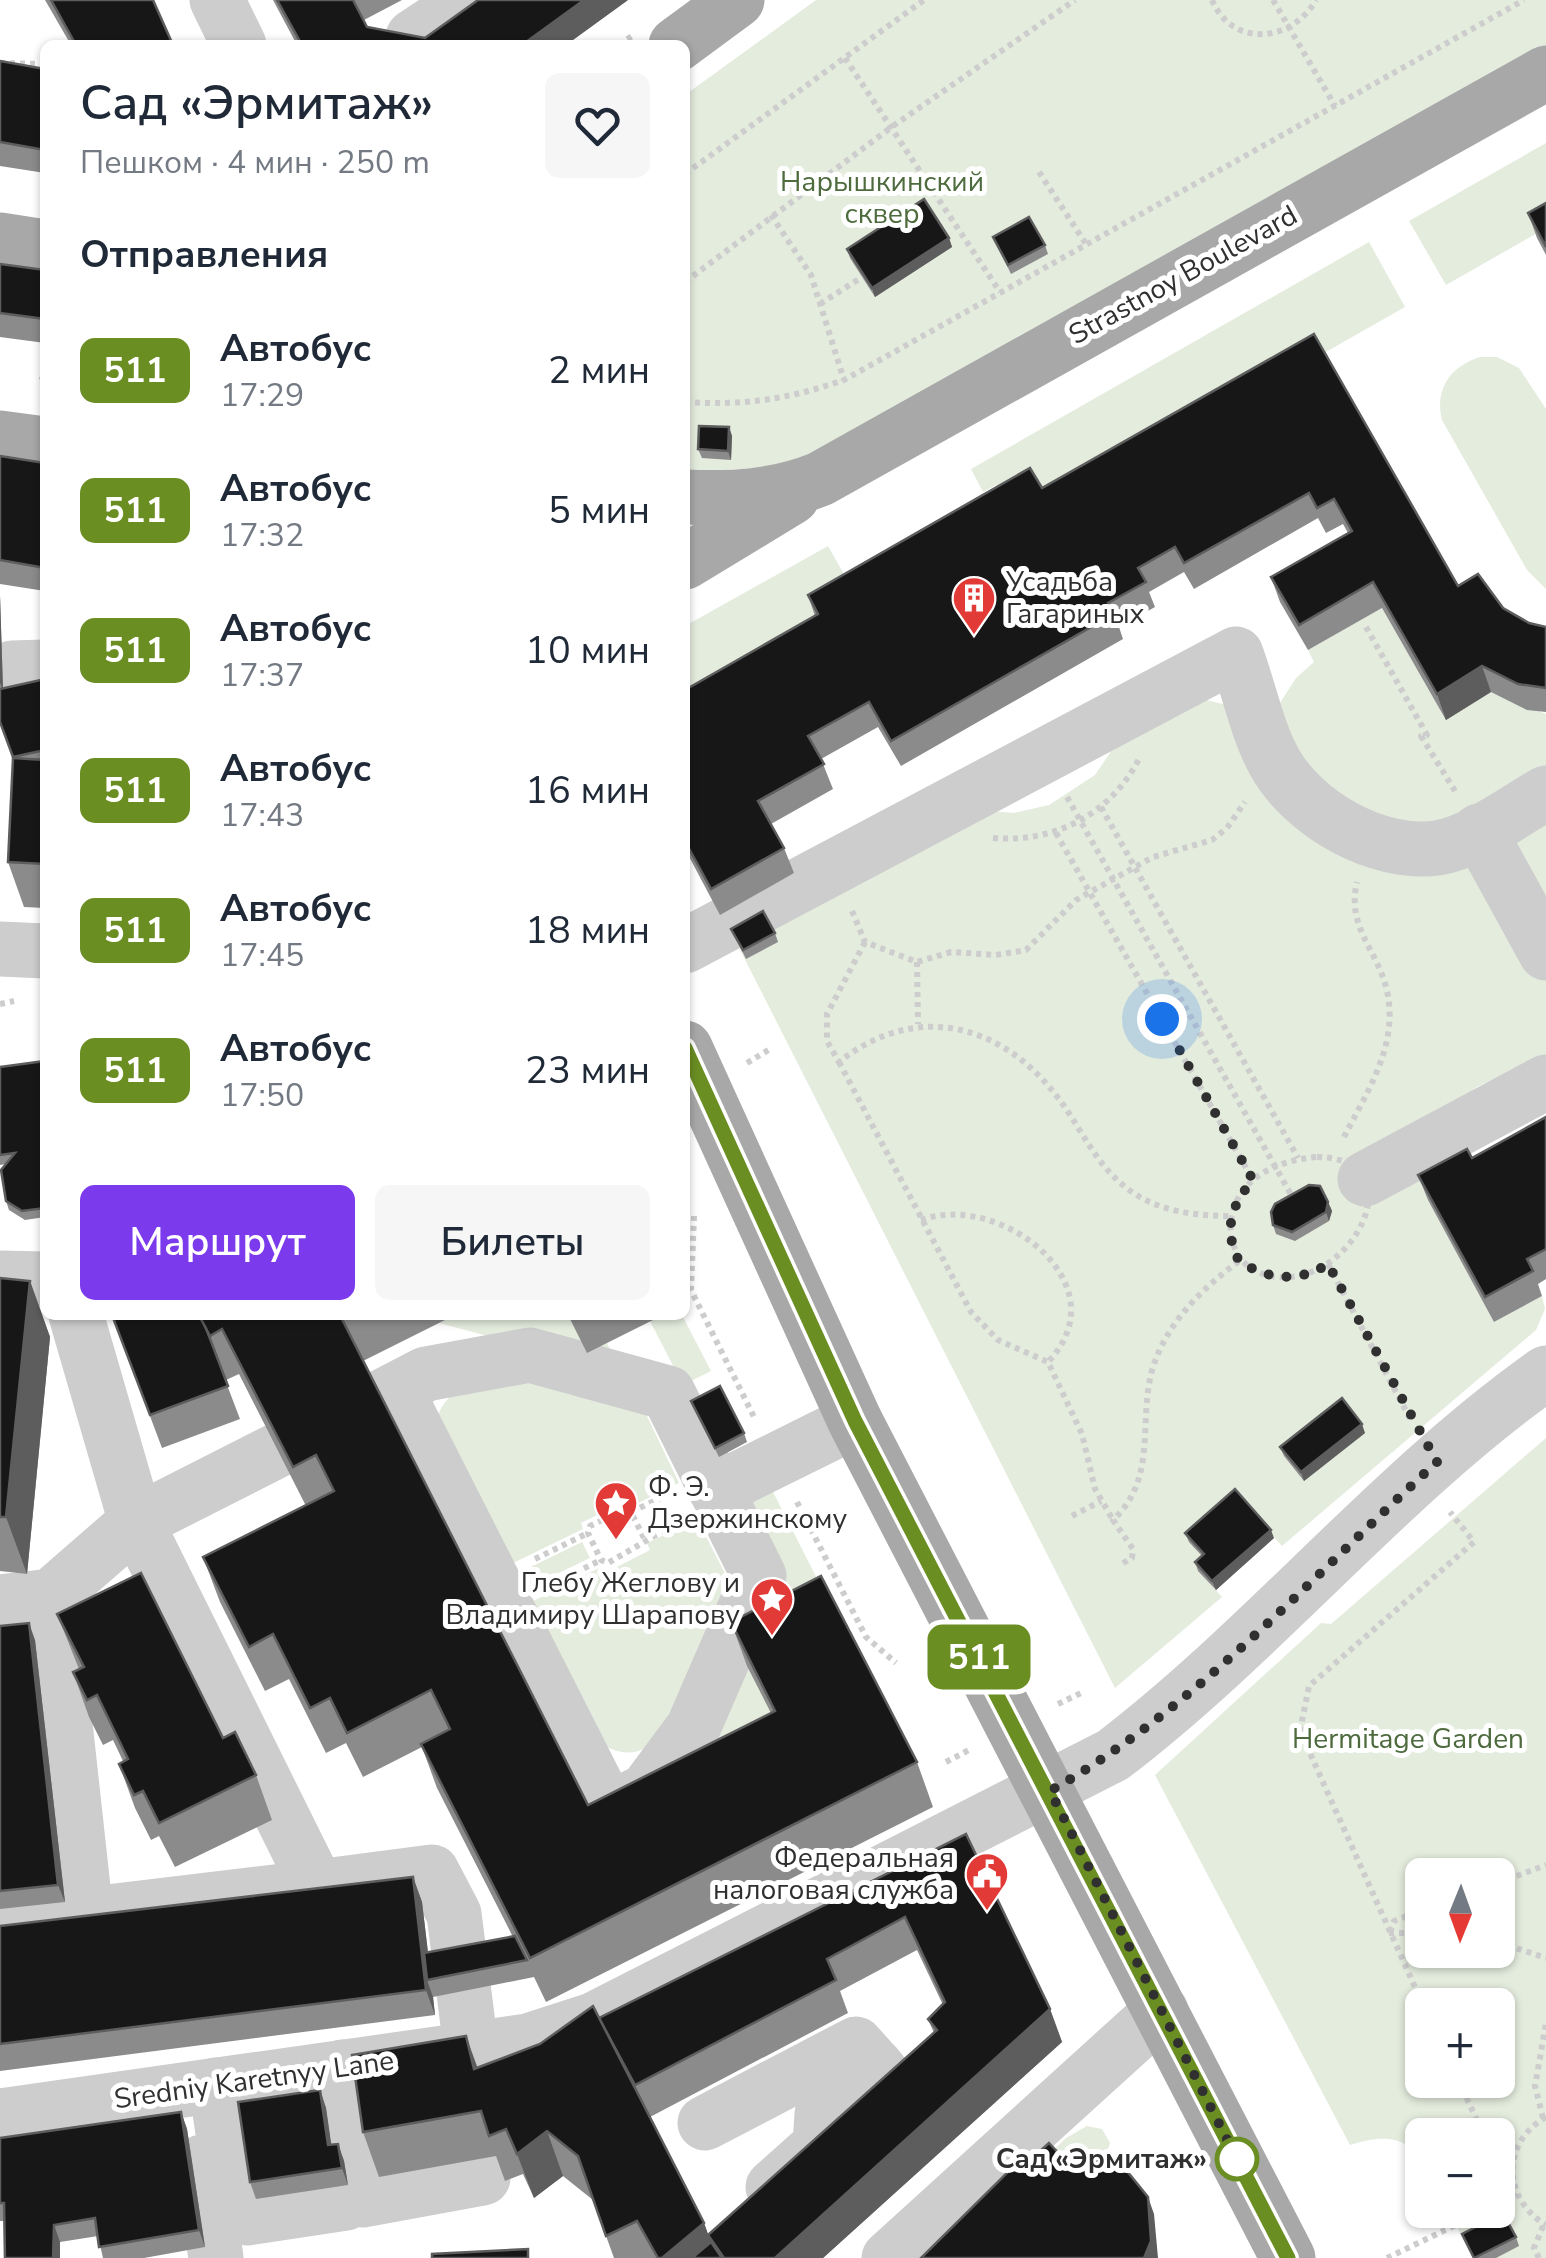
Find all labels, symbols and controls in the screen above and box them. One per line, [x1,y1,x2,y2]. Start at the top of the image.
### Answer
text: Сад «Эрмитаж» [80,70,433,136]
button: heart [545,73,650,178]
text: Пешком · 4 мин · 250 m [80,141,430,184]
park label: Нарышкинский сквер [780,163,984,233]
street label: Strastnoy Boulevard [1062,196,1304,354]
text: Отправления [80,229,328,280]
text: Автобус [220,323,371,374]
text: 2 мин [548,345,650,396]
text: 511 [103,347,167,394]
text: 17:29 [220,374,304,417]
text: Автобус [220,463,371,514]
text: 5 мин [548,485,650,536]
text: 511 [103,487,167,534]
text: 17:32 [220,514,304,557]
place label: Усадьба Гагариных [1005,563,1145,633]
building icon: Усадьба Гагариных [951,575,997,636]
text: Автобус [220,603,371,654]
text: 10 мин [525,625,650,676]
text: 511 [103,627,167,674]
text: 17:37 [220,654,304,697]
text: Автобус [220,743,371,794]
text: 16 мин [525,765,650,816]
text: 511 [103,767,167,814]
text: 17:43 [220,794,304,837]
text: Автобус [220,883,371,934]
text: 18 мин [525,905,650,956]
text: 511 [103,907,167,954]
text: 17:45 [220,934,304,977]
your location [1137,994,1187,1044]
text: Автобус [220,1023,371,1074]
text: 23 мин [525,1045,650,1096]
text: 511 [103,1047,167,1094]
text: 17:50 [220,1074,304,1117]
button: Маршрут [80,1185,355,1300]
button: Билеты [375,1185,650,1300]
place label: Ф. Э. Дзержинскому [648,1468,848,1538]
place icon: Ф. Э. Дзержинскому [593,1480,639,1541]
place label: Глебу Жеглову и Владимиру Шарапову [445,1564,740,1634]
place icon: Глебу Жеглову и Владимиру Шарапову [749,1576,795,1637]
line badge: 511 [922,1624,1036,1690]
text: 511 [947,1634,1011,1681]
park label: Hermitage Garden [1292,1720,1524,1758]
place label: Федеральная налоговая служба [713,1839,954,1909]
public building icon: Федеральная налоговая служба [964,1851,1010,1912]
north arrow [1405,1858,1515,1968]
map controls [1405,1858,1515,2228]
button: + [1405,1988,1515,2098]
street label: Sredniy Karetnyy Lane [112,2042,396,2118]
button: − [1405,2118,1515,2228]
marker: Сад «Эрмитаж» [1216,2138,1258,2180]
place label: Сад «Эрмитаж» [996,2140,1207,2178]

